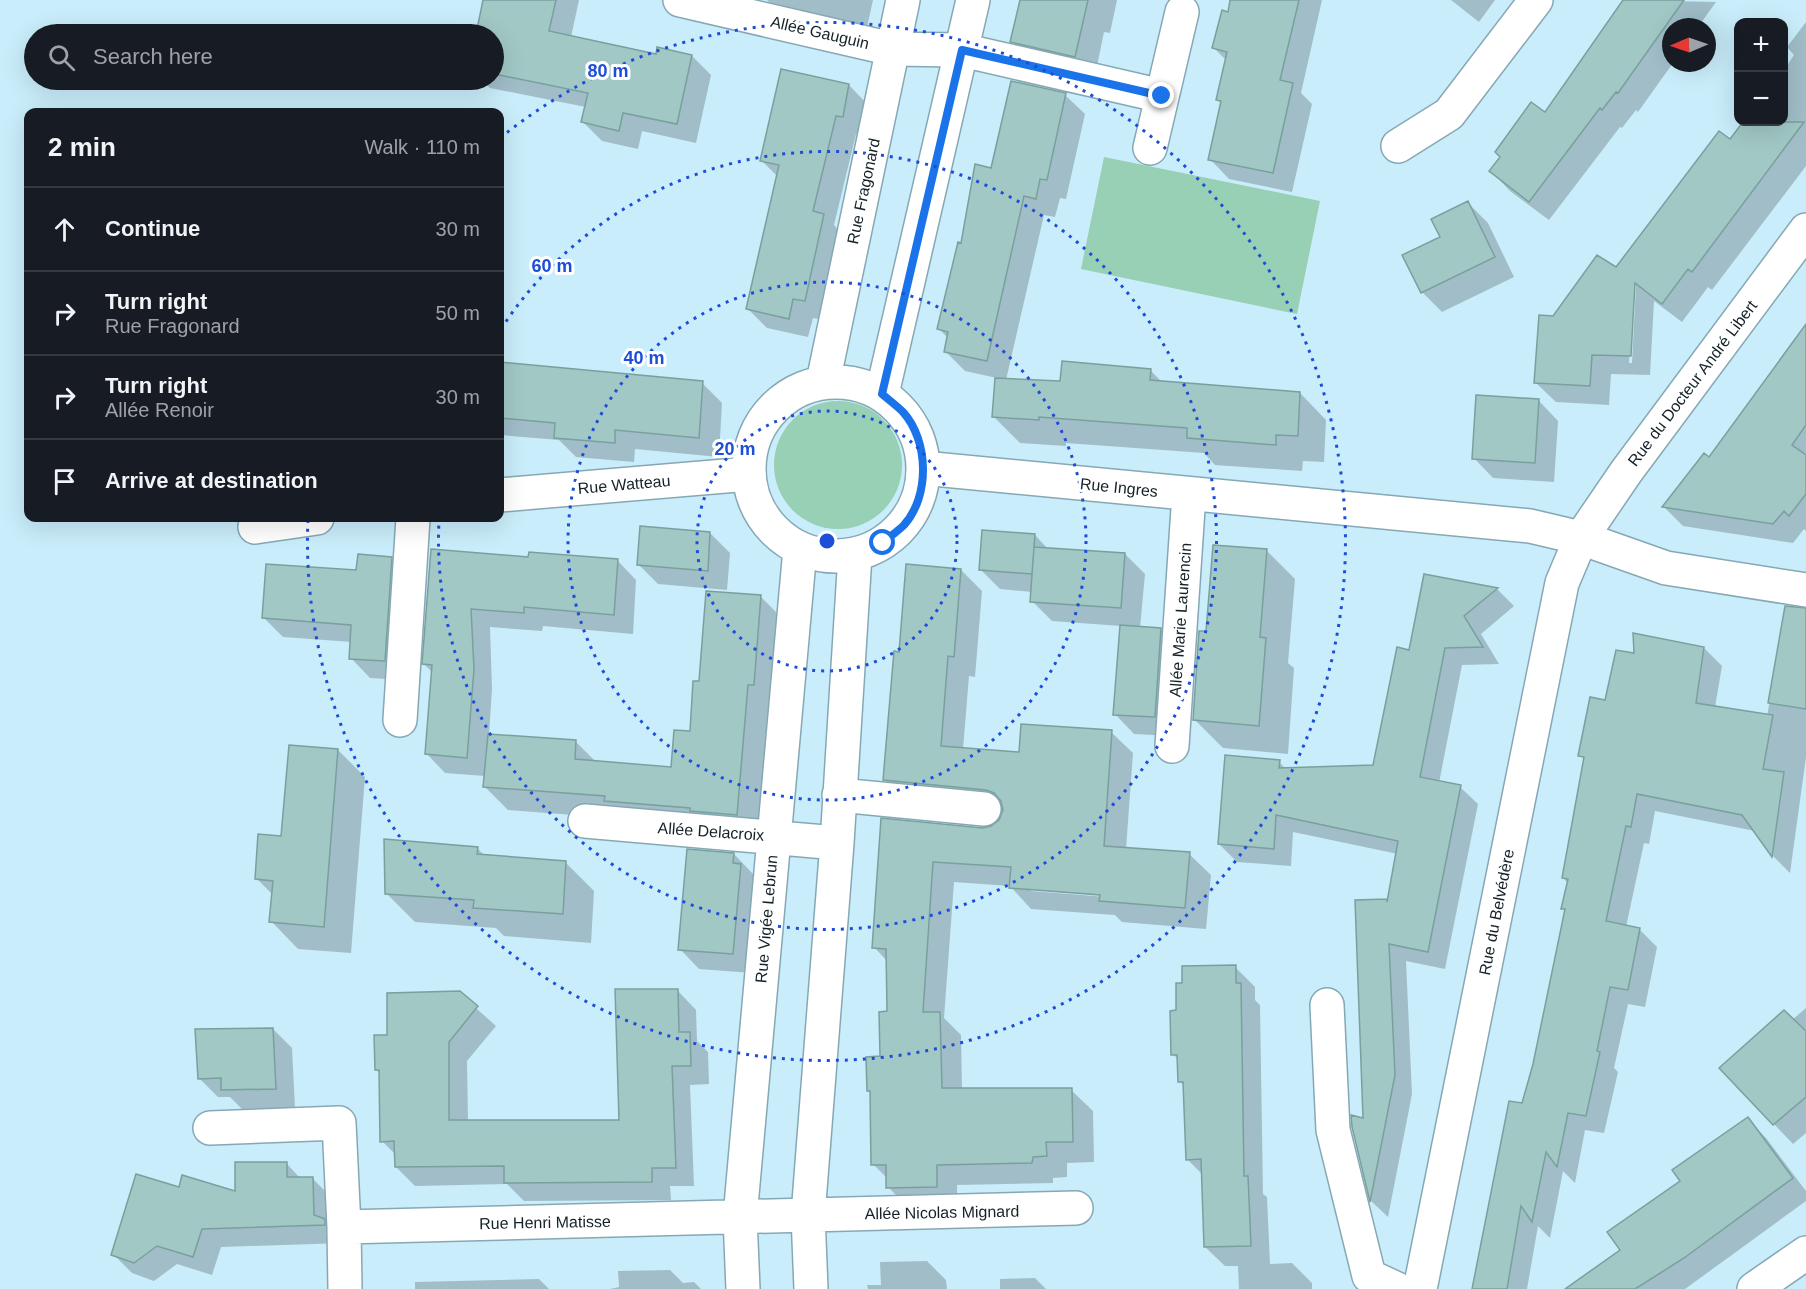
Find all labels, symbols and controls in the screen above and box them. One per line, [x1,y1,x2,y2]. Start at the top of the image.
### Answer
street label: Allée Gauguin [769,13,871,52]
north arrow [1662,18,1716,72]
map controls [1734,18,1788,126]
button: + [1734,18,1788,72]
search box [24,24,504,90]
icon: search [45,41,78,74]
text: Search here [93,44,213,69]
text: 80 m [587,61,629,81]
button: − [1734,72,1788,126]
route end [1148,82,1174,108]
text: 2 min [48,132,116,162]
text: Walk · 110 m [364,136,480,158]
street label: Rue Fragonard [844,137,883,246]
icon: ahead [48,213,81,246]
text: Continue [105,216,200,241]
text: 30 m [436,218,480,240]
text: 60 m [531,256,573,276]
text: Turn right [105,289,207,314]
icon: right [48,297,81,330]
street label: Rue du Docteur André Libert [1625,297,1761,469]
text: 50 m [436,302,480,324]
text: Rue Fragonard [105,315,240,337]
text: 40 m [623,348,665,368]
text: Turn right [105,373,207,398]
icon: right [48,381,81,414]
text: 30 m [436,386,480,408]
text: Allée Renoir [105,399,214,421]
text: 20 m [714,439,756,459]
icon: arrive [48,465,81,498]
text: Arrive at destination [105,468,318,493]
street label: Rue Watteau [577,472,671,497]
street label: Rue Ingres [1079,475,1159,500]
route start [869,529,895,555]
centre of rings [817,531,837,551]
street label: Allée Marie Laurencin [1167,542,1194,698]
street label: Allée Delacroix [657,819,765,844]
street label: Rue du Belvédère [1476,848,1517,977]
street label: Rue Vigée Lebrun [752,854,781,984]
street label: Allée Nicolas Mignard [865,1203,1020,1222]
street label: Rue Henri Matisse [479,1213,611,1232]

